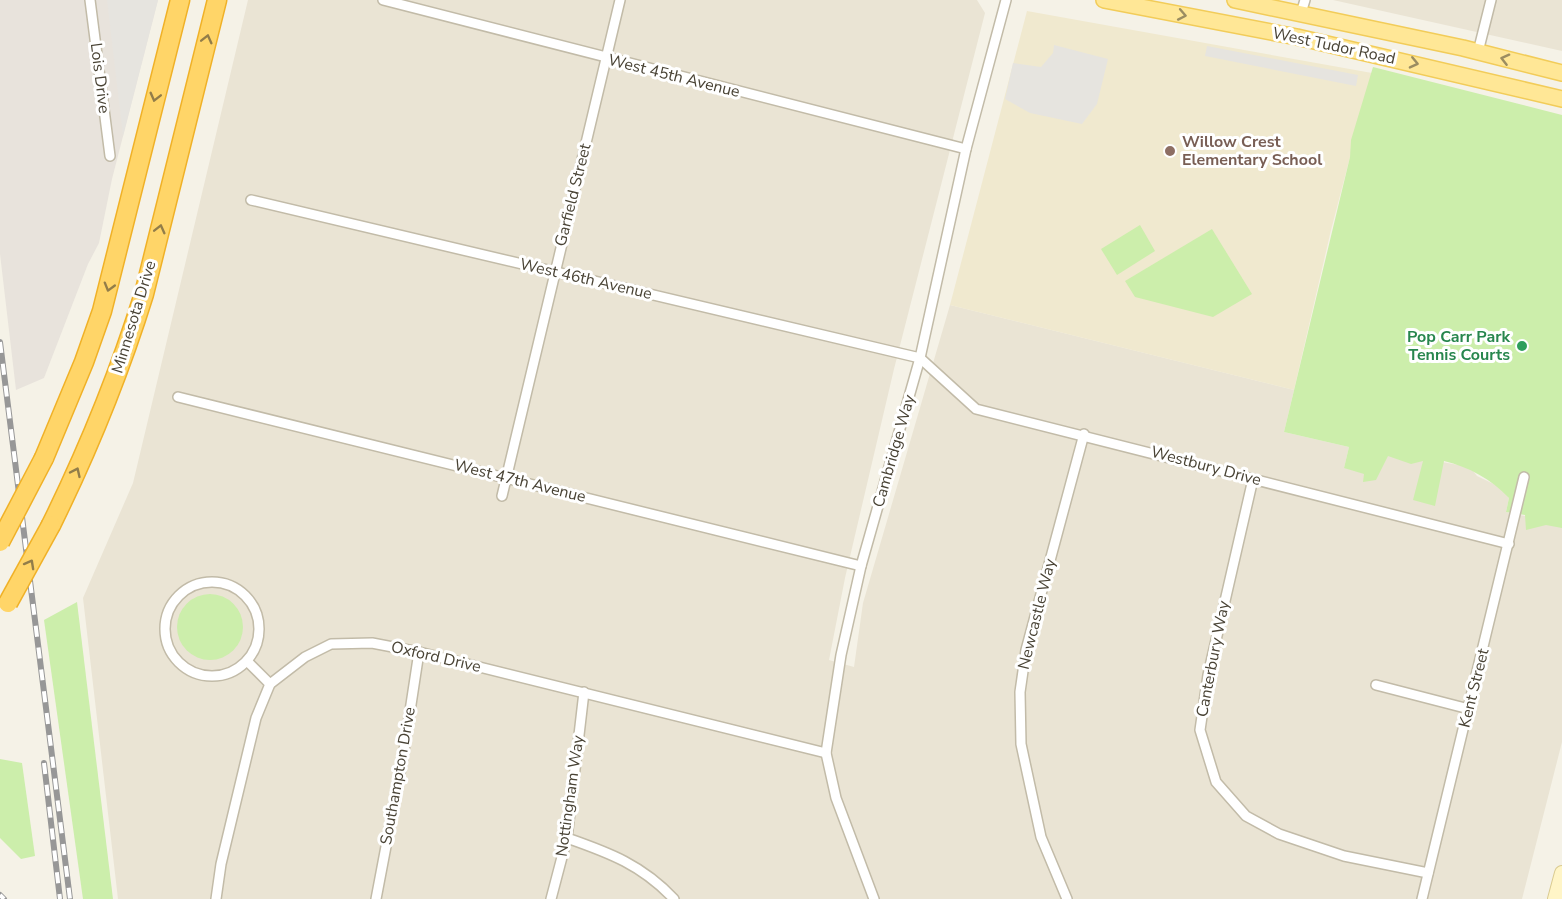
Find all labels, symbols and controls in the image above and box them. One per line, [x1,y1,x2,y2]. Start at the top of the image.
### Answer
one-way arrow [1177,8,1187,21]
street label: West Tudor Road [1270,22,1398,70]
one-way arrow [200,34,213,44]
street label: Lois Drive [85,41,115,115]
street label: West 45th Avenue [606,49,742,103]
one-way arrow [1500,53,1510,66]
one-way arrow [1409,56,1419,69]
one-way arrow [150,92,163,102]
place label: Willow Crest Elementary School [1182,131,1322,171]
street label: Garfield Street [550,141,597,249]
marker: Willow Crest Elementary School [1163,144,1177,158]
one-way arrow [153,224,166,234]
street label: West 46th Avenue [518,253,654,305]
street label: Minnesota Drive [106,258,162,376]
one-way arrow [104,281,116,292]
place label: Pop Carr Park Tennis Courts [1407,326,1510,366]
marker: Pop Carr Park Tennis Courts [1515,339,1529,353]
street label: Cambridge Way [867,391,921,510]
street label: Westbury Drive [1148,441,1264,491]
street label: West 47th Avenue [452,454,588,508]
one-way arrow [69,467,81,478]
street label: Newcastle Way [1013,556,1062,672]
one-way arrow [22,560,34,570]
street label: Canterbury Way [1191,598,1235,719]
street label: Oxford Drive [389,636,483,678]
street label: Kent Street [1454,646,1495,730]
street label: Southampton Drive [375,705,421,847]
street label: Nottingham Way [551,733,590,858]

